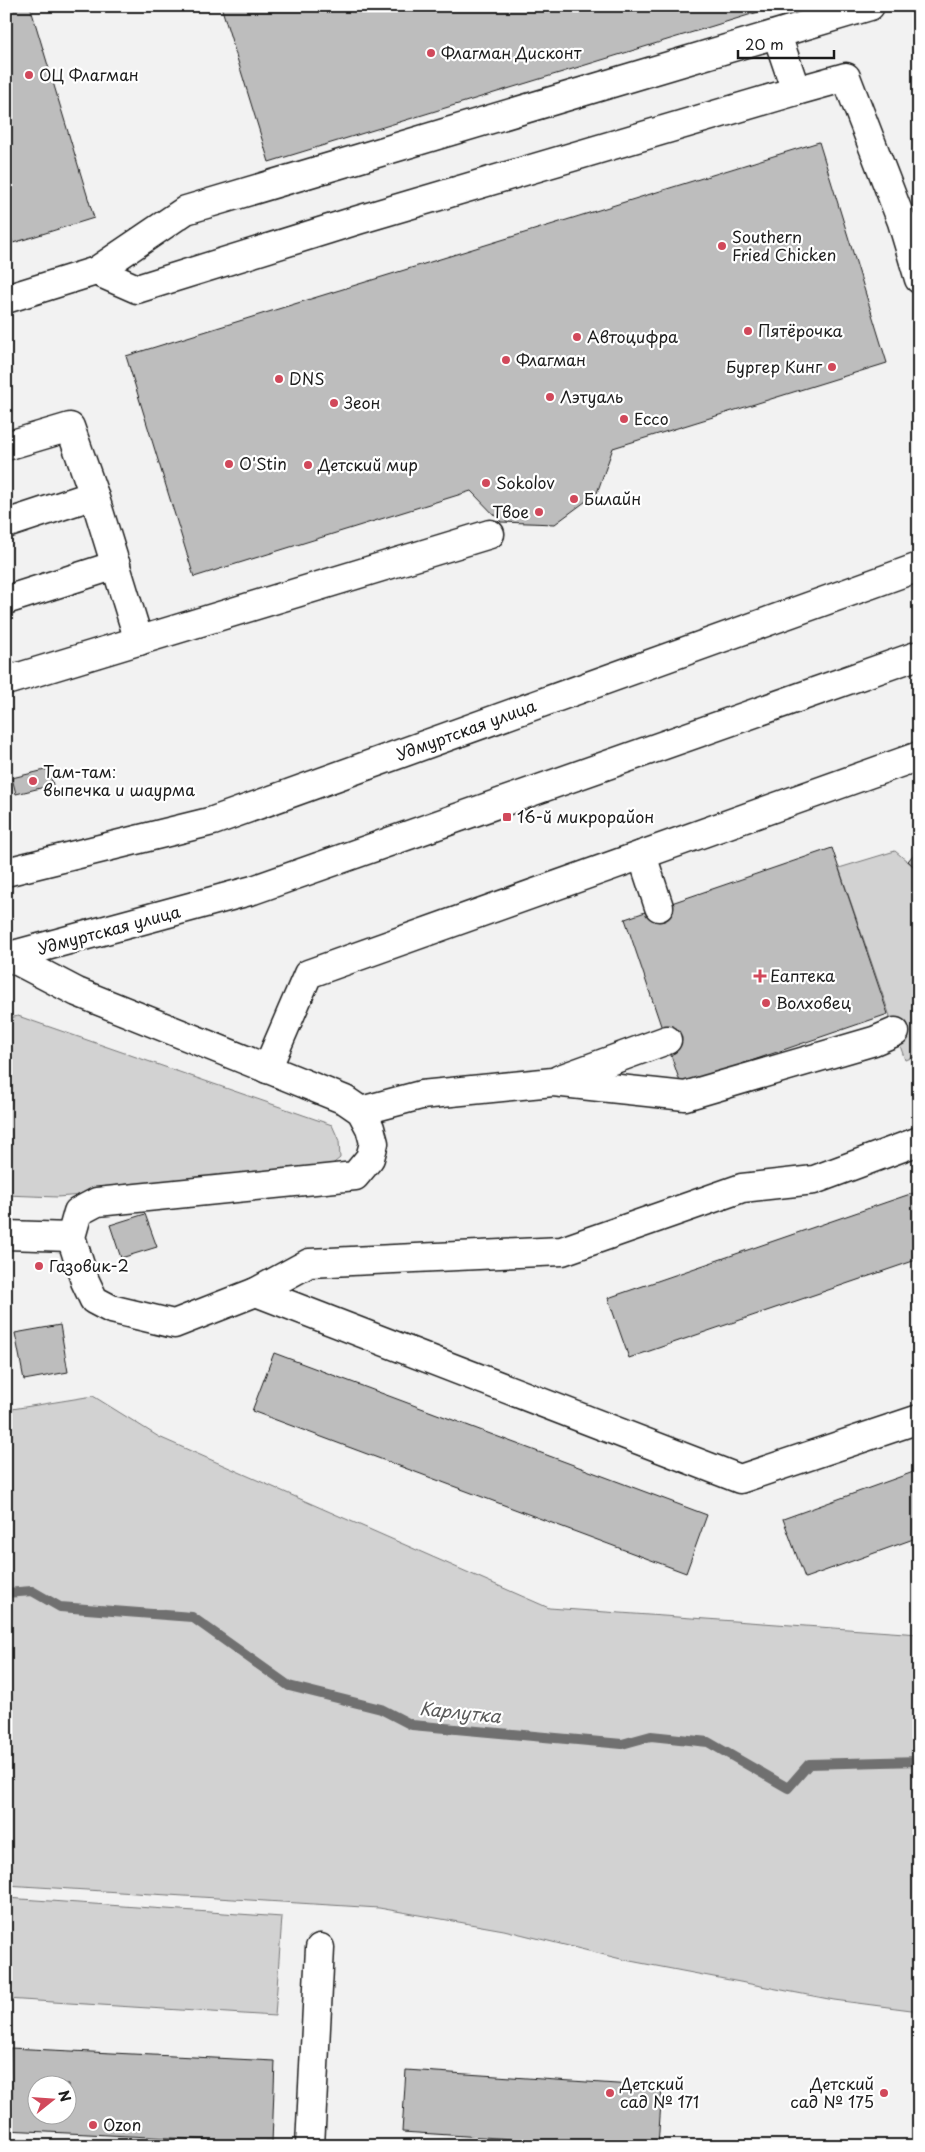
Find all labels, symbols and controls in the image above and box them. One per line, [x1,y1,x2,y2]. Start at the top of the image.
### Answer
scale bar [738,28,834,60]
text: 20 m [745,32,784,55]
place label: Флагман Дисконт [441,40,582,64]
marker: Флагман Дисконт [425,47,437,59]
place label: ОЦ Флагман [39,62,139,86]
marker: ОЦ Флагман [23,69,35,81]
place label: Southern Fried Chicken [732,224,836,266]
marker: Southern Fried Chicken [716,240,728,252]
place label: Пятёрочка [758,318,843,342]
place label: Автоцифра [587,324,678,348]
marker: Пятёрочка [742,325,754,337]
marker: Автоцифра [571,331,583,343]
place label: Флагман [516,347,586,371]
marker: Флагман [500,354,512,366]
place label: Бургер Кинг [726,354,823,378]
marker: Бургер Кинг [826,361,838,373]
place label: DNS [289,366,324,390]
marker: DNS [273,373,285,385]
place label: Лэтуаль [560,384,623,408]
place label: Зеон [344,390,381,414]
marker: Лэтуаль [544,391,556,403]
marker: Зеон [328,397,340,409]
place label: Ecco [634,406,669,430]
marker: Ecco [618,413,630,425]
place label: O'Stin [239,451,287,475]
place label: Детский мир [317,452,418,476]
marker: O'Stin [223,458,235,470]
marker: Детский мир [302,459,314,471]
place label: Sokolov [496,470,555,494]
marker: Sokolov [480,477,492,489]
place label: Билайн [584,486,641,510]
marker: Билайн [568,493,580,505]
place label: Твое [492,499,529,523]
marker: Твое [533,506,545,518]
street label: Удмуртская улица [392,693,539,765]
place label: Там-там: выпечка и шаурма [43,759,195,801]
marker: Там-там: выпечка и шаурма [27,775,39,787]
place label: 16-й микрорайон [517,804,654,828]
marker: 16-й микрорайон [501,811,513,823]
street label: Удмуртская улица [35,898,183,960]
place label: Еаптека [770,963,835,987]
marker: Еаптека [754,970,766,982]
place label: Волховец [776,990,851,1014]
marker: Волховец [760,997,772,1009]
place label: Газовик-2 [49,1253,129,1277]
marker: Газовик-2 [33,1260,45,1272]
water label: Карлутка [418,1694,503,1729]
place label: Детский сад № 171 [619,2071,699,2113]
place label: Детский сад № 175 [790,2071,874,2113]
north arrow [28,2074,78,2124]
marker: Детский сад № 171 [604,2087,616,2099]
marker: Детский сад № 175 [878,2087,890,2099]
text: N [53,2088,77,2104]
place label: Ozon [103,2112,141,2136]
marker: Ozon [87,2119,99,2131]

